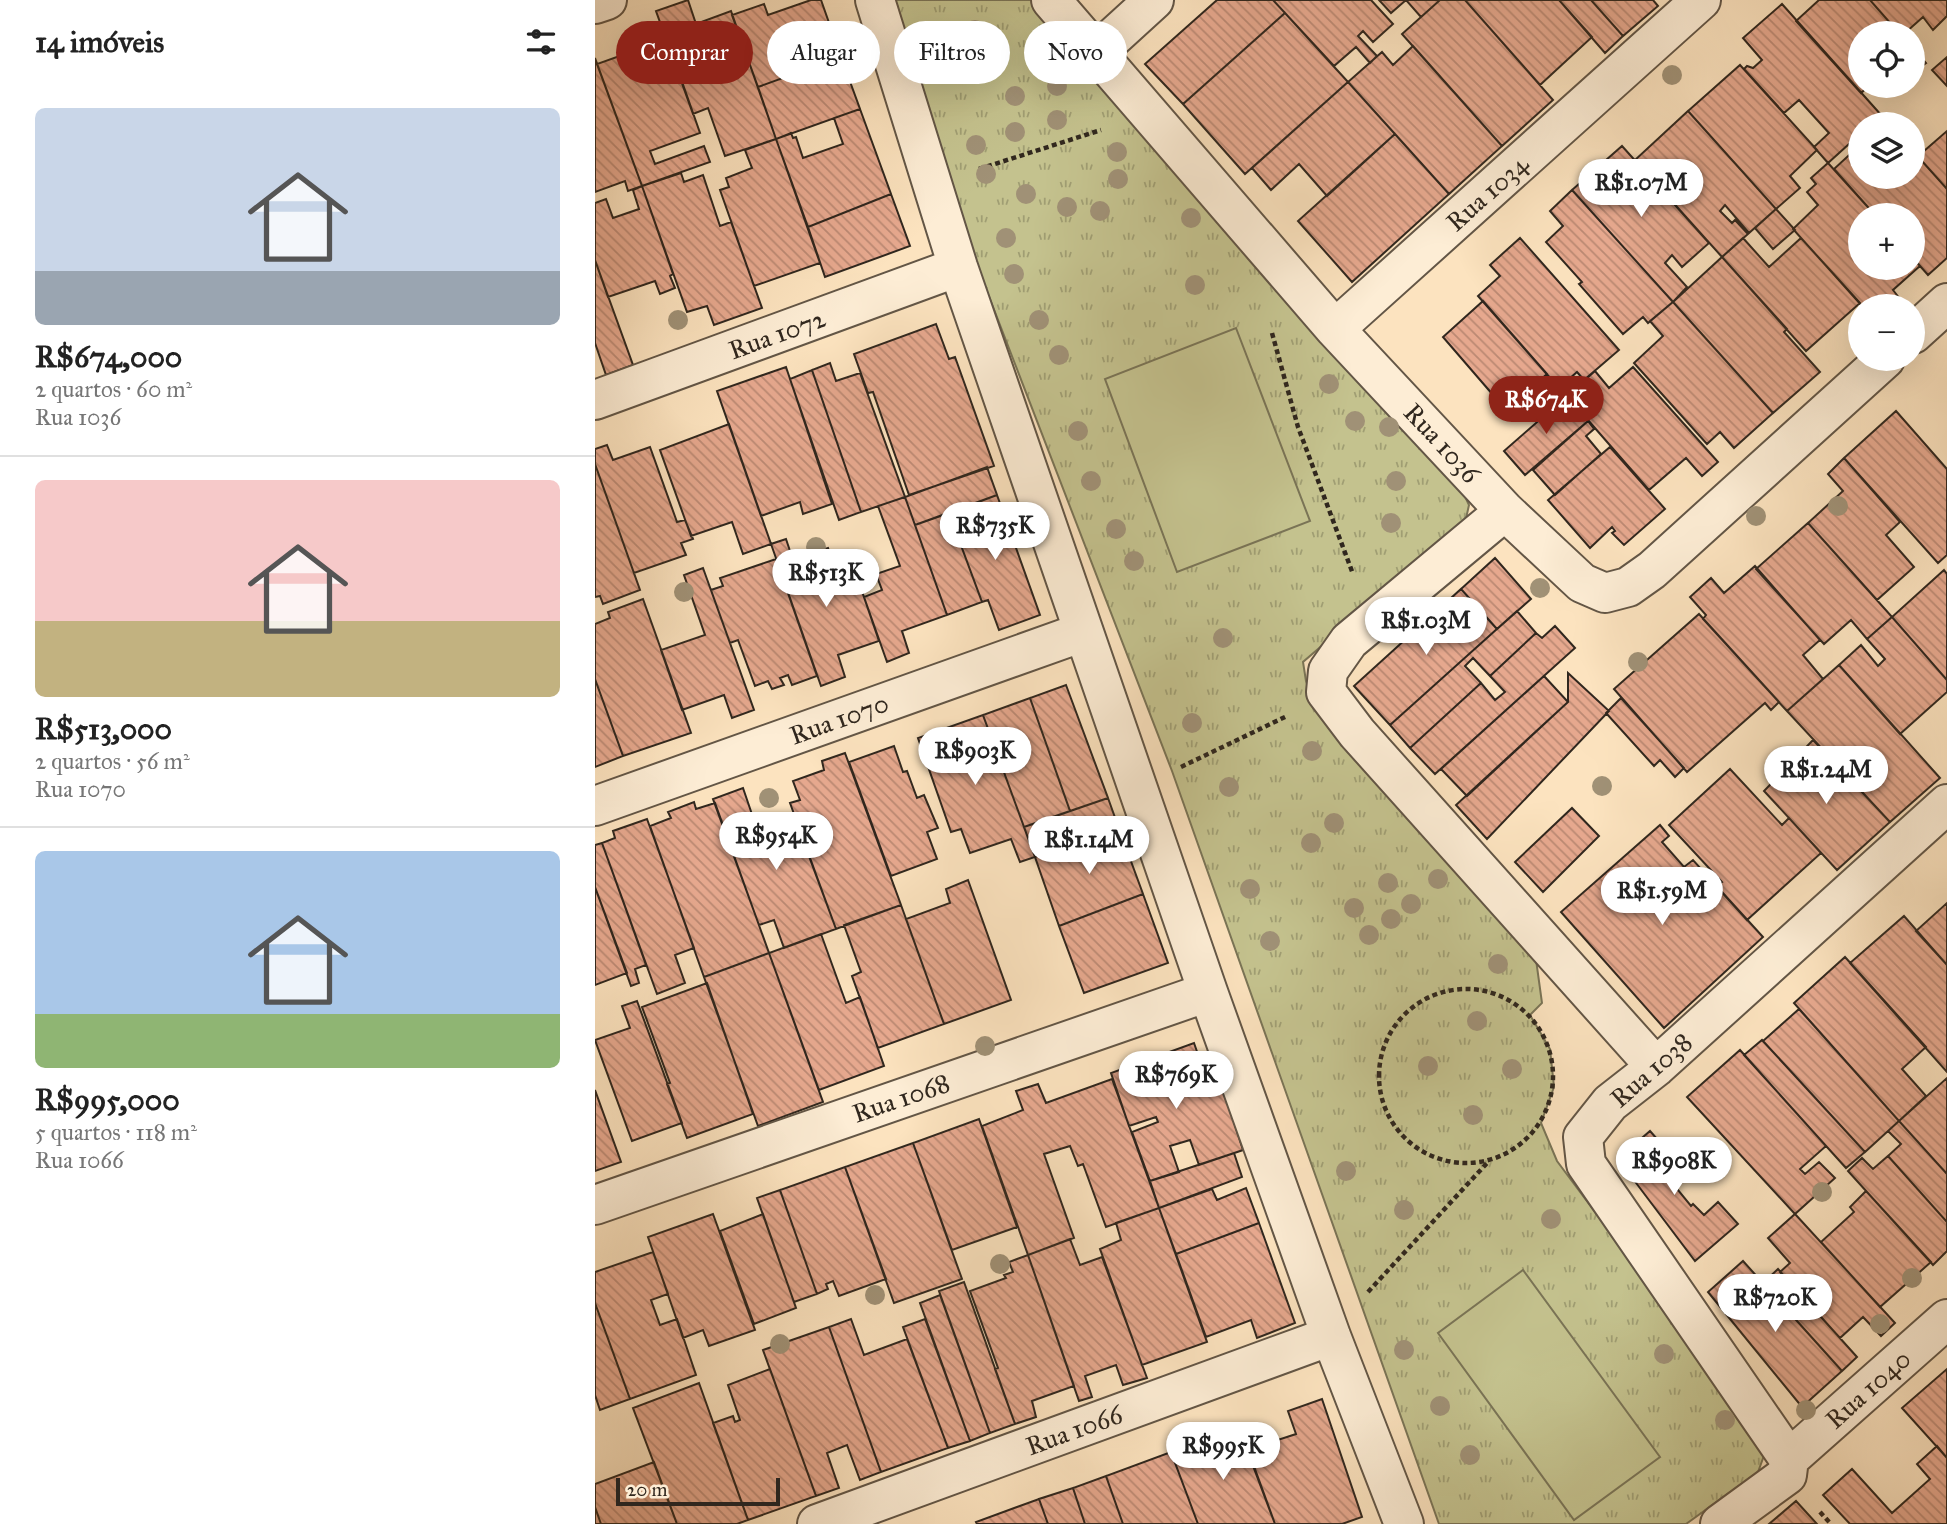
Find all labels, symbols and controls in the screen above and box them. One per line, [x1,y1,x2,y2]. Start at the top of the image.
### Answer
chip: Comprar [616,21,753,84]
chip: Alugar [767,21,880,84]
chip: Filtros [894,21,1010,84]
chip: Novo [1024,21,1127,84]
map controls [1848,21,1925,371]
button: locate [1848,21,1925,98]
icon: filters [522,23,560,61]
text: 14 imóveis [35,24,164,60]
button: layers [1848,112,1925,189]
street label: Rua 1034 [1440,148,1535,238]
icon: home [235,154,361,280]
pin: R$1.07M [1576,160,1706,219]
text: R$1.07M [1594,168,1688,196]
button: + [1848,203,1925,280]
button: − [1848,294,1925,371]
street label: Rua 1072 [724,302,830,366]
text: R$674,000 [35,339,182,375]
text: 2 quartos · 60 m² [35,375,192,403]
pin: R$674K [1489,376,1603,436]
text: R$674K [1505,385,1587,413]
street label: Rua 1036 [1397,396,1487,490]
text: Rua 1036 [35,403,121,431]
pin: R$735K [938,503,1052,562]
text: R$735K [956,511,1034,539]
icon: home [235,526,361,652]
pin: R$513K [769,550,883,609]
text: R$513K [788,558,864,586]
pin: R$1.03M [1361,598,1491,657]
text: R$1.03M [1381,606,1471,634]
street label: Rua 1070 [785,686,893,752]
text: R$513,000 [35,711,172,747]
pin: R$903K [918,728,1032,787]
text: R$903K [934,736,1016,764]
pin: R$1.24M [1761,746,1891,806]
text: 2 quartos · 56 m² [35,747,190,775]
text: R$1.24M [1780,755,1872,783]
text: Rua 1070 [35,775,126,803]
pin: R$954K [719,812,833,872]
pin: R$1.14M [1024,816,1154,876]
text: R$954K [735,821,817,849]
text: R$1.14M [1044,825,1134,853]
pin: R$1.59M [1597,867,1727,927]
text: R$1.59M [1617,876,1707,904]
icon: home [235,897,361,1023]
street label: Rua 1038 [1604,1026,1698,1114]
pin: R$769K [1119,1052,1233,1111]
text: R$769K [1135,1060,1217,1088]
street label: Rua 1068 [848,1066,954,1130]
text: R$995,000 [35,1082,180,1118]
text: 5 quartos · 118 m² [35,1118,197,1146]
pin: R$908K [1617,1138,1731,1197]
text: Rua 1066 [35,1146,124,1174]
text: R$908K [1632,1146,1716,1174]
pin: R$720K [1718,1274,1832,1334]
text: R$720K [1733,1283,1817,1311]
street label: Rua 1040 [1819,1343,1917,1435]
street label: Rua 1066 [1021,1398,1127,1462]
pin: R$995K [1166,1422,1280,1482]
text: R$995K [1182,1431,1264,1459]
scale bar [616,1475,781,1507]
text: 20 m [627,1478,668,1501]

